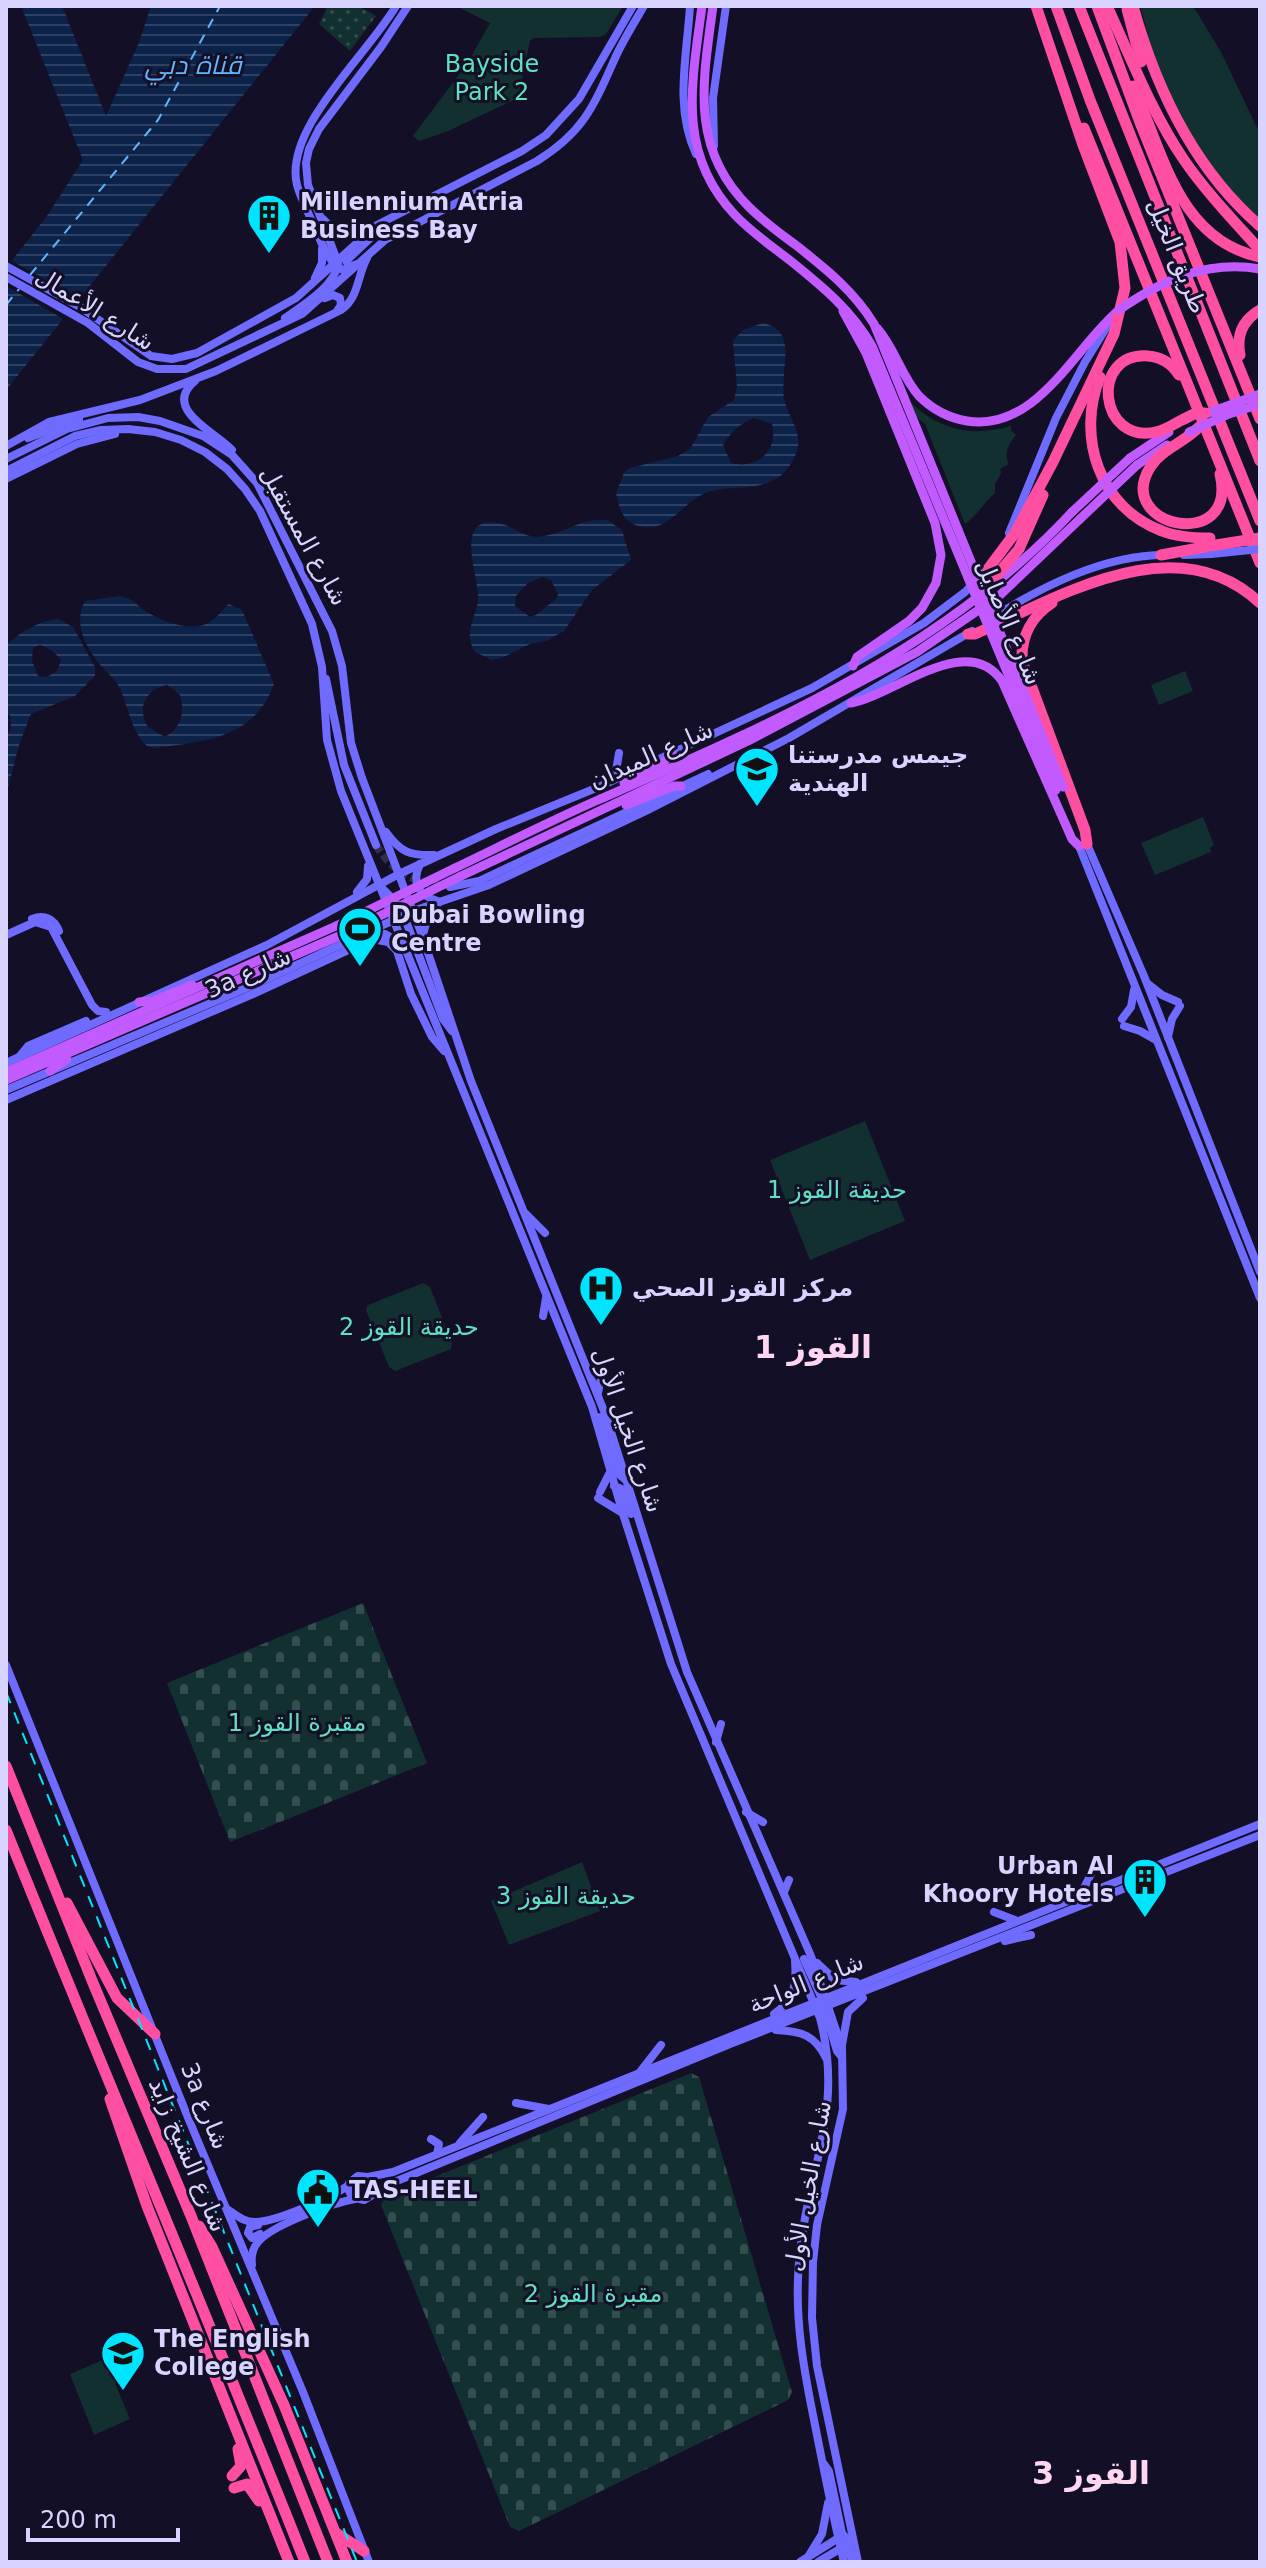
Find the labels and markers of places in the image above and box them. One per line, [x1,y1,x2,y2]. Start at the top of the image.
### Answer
place label: Millennium Atria Business Bay [300,188,524,244]
building icon: Millennium Atria Business Bay [245,192,293,255]
place label: جيمس مدرستنا الهندية [788,741,968,797]
school or university icon: جيمس مدرستنا الهندية [733,745,781,808]
place label: Dubai Bowling Centre [391,901,586,957]
sports icon: Dubai Bowling Centre [336,905,384,968]
hospital icon: مركز القوز الصحي [577,1264,625,1327]
place label: مركز القوز الصحي [632,1274,853,1302]
place label: Urban Al Khoory Hotels [923,1852,1114,1908]
building icon: Urban Al Khoory Hotels [1121,1856,1169,1919]
public building icon: TAS-HEEL [294,2166,342,2229]
place label: TAS-HEEL [349,2176,478,2204]
place label: The English College [154,2325,311,2381]
school or university icon: The English College [99,2329,147,2392]

